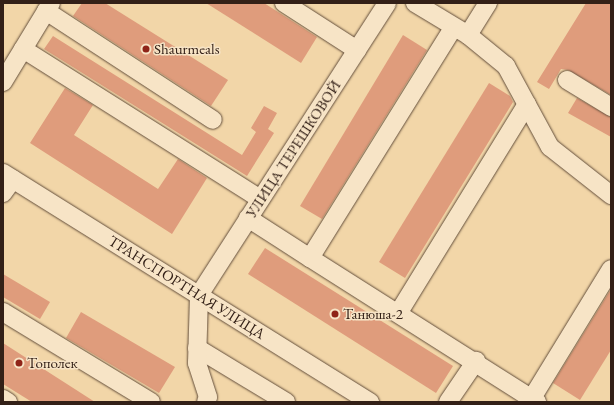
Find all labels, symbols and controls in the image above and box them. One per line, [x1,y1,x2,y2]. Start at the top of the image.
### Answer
place label: Shaurmeals [154,40,220,58]
marker: Shaurmeals [141,44,151,54]
street label: УЛИЦА ТЕРЕШКОВОЙ [242,77,344,221]
street label: ТРАНСПОРТНАЯ УЛИЦА [105,231,269,343]
place label: Танюша-2 [343,305,403,323]
marker: Танюша-2 [330,309,340,319]
place label: Тополек [27,354,78,372]
marker: Тополек [14,358,24,368]

